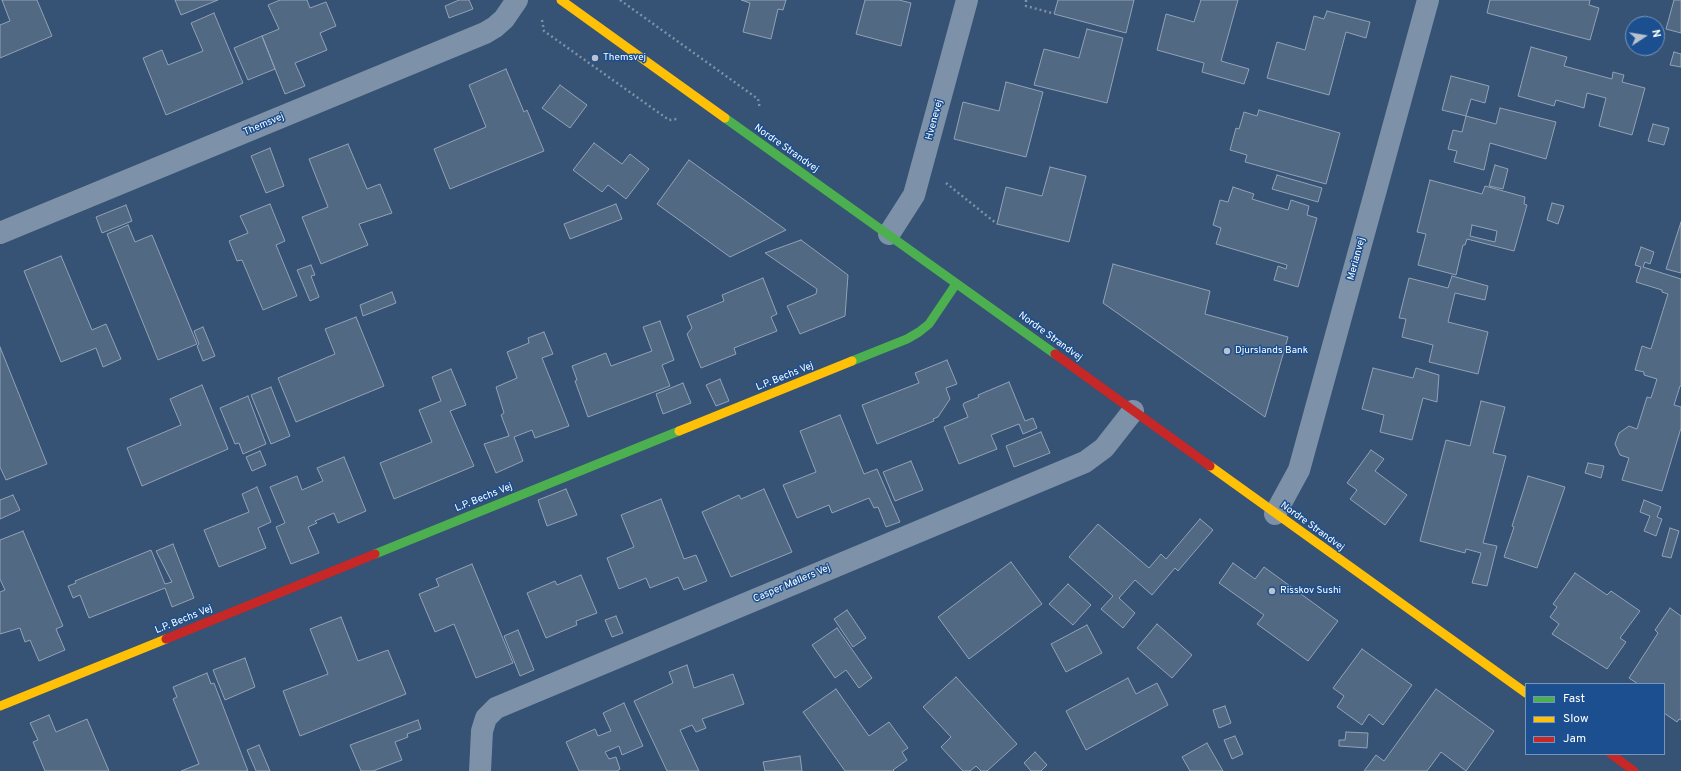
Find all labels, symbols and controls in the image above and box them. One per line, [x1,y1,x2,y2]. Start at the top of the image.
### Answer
north arrow [1625,16,1665,56]
text: N [1648,28,1663,39]
place label: Themsvej [603,52,646,64]
marker: Themsvej [590,53,600,63]
street label: Hvenevej [924,98,946,142]
street label: Themsvej [242,111,286,139]
street label: Nordre Strandvej [751,122,821,176]
street label: Merianvej [1346,236,1368,282]
street label: Nordre Strandvej [1016,310,1084,364]
place label: Djurslands Bank [1235,345,1308,357]
marker: Djurslands Bank [1222,346,1232,356]
street label: L.P. Bechs Vej [755,360,815,394]
street label: L.P. Bechs Vej [454,481,514,515]
street label: Nordre Strandvej [1278,500,1346,554]
street label: Casper Møllers Vej [752,562,832,606]
place label: Risskov Sushi [1280,585,1341,597]
marker: Risskov Sushi [1267,586,1277,596]
street label: L.P. Bechs Vej [154,603,214,637]
legend [1525,683,1665,755]
text: Fast [1563,691,1585,707]
text: Slow [1563,711,1589,727]
text: Jam [1563,731,1586,747]

